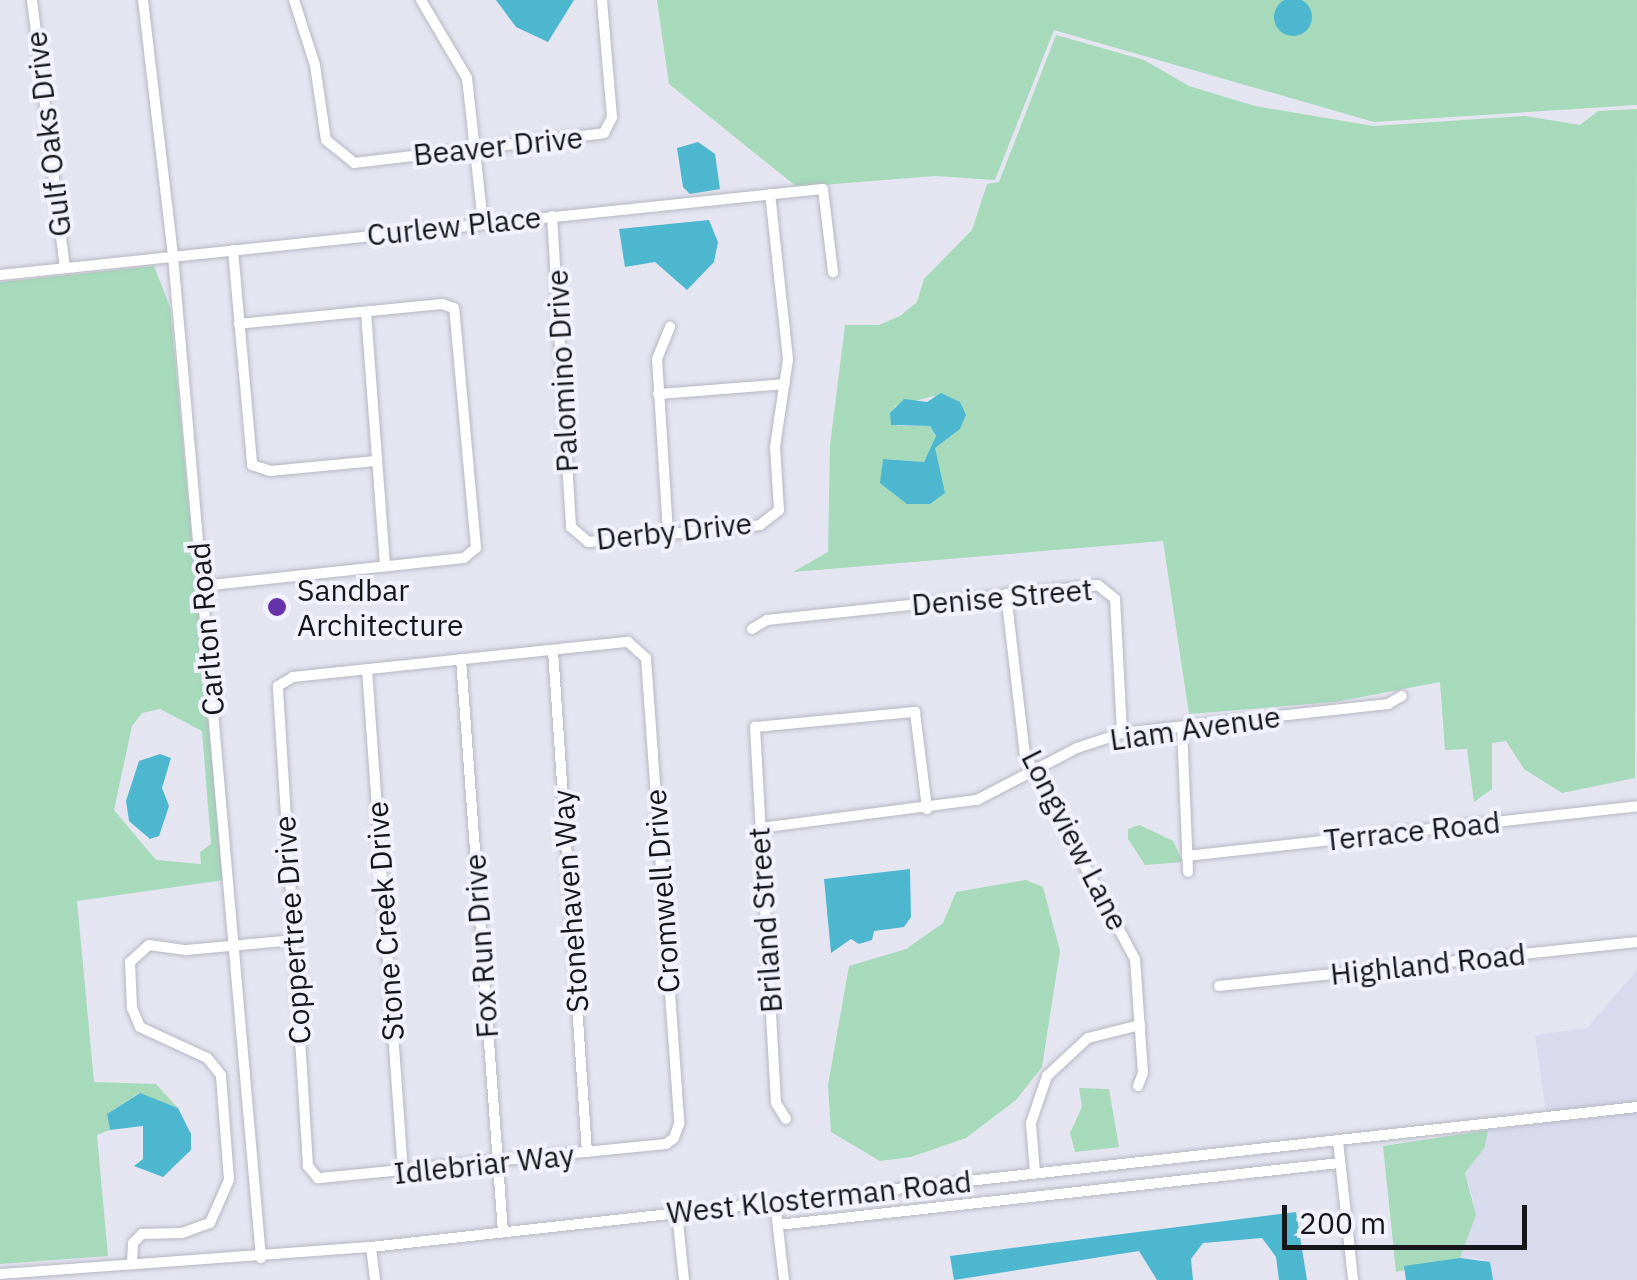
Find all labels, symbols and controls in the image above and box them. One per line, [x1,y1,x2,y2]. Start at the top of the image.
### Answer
street label: Gulf Oaks Drive [18,29,78,239]
street label: Beaver Drive [411,119,585,173]
street label: Curlew Place [365,199,543,253]
street label: Palomino Drive [539,269,585,473]
street label: Derby Drive [594,505,754,557]
street label: Carlton Road [180,541,232,717]
street label: Denise Street [910,571,1094,623]
place label: Sandbar Architecture [297,572,464,642]
marker: Sandbar Architecture [266,596,288,618]
street label: Liam Avenue [1107,698,1283,758]
street label: Longview Lane [1014,744,1136,936]
street label: Stonehaven Way [544,788,596,1014]
street label: Cromwell Drive [637,788,687,994]
street label: Stone Creek Drive [359,800,411,1042]
street label: Terrace Road [1322,804,1502,858]
street label: Coppertree Drive [266,815,318,1045]
street label: Briland Street [741,826,789,1014]
street label: Fox Run Drive [457,853,505,1039]
street label: Highland Road [1329,936,1527,992]
street label: Idlebriar Way [392,1137,576,1191]
street label: West Klosterman Road [665,1163,973,1231]
scale bar [1287,1185,1532,1247]
text: 200 m [1299,1203,1386,1242]

